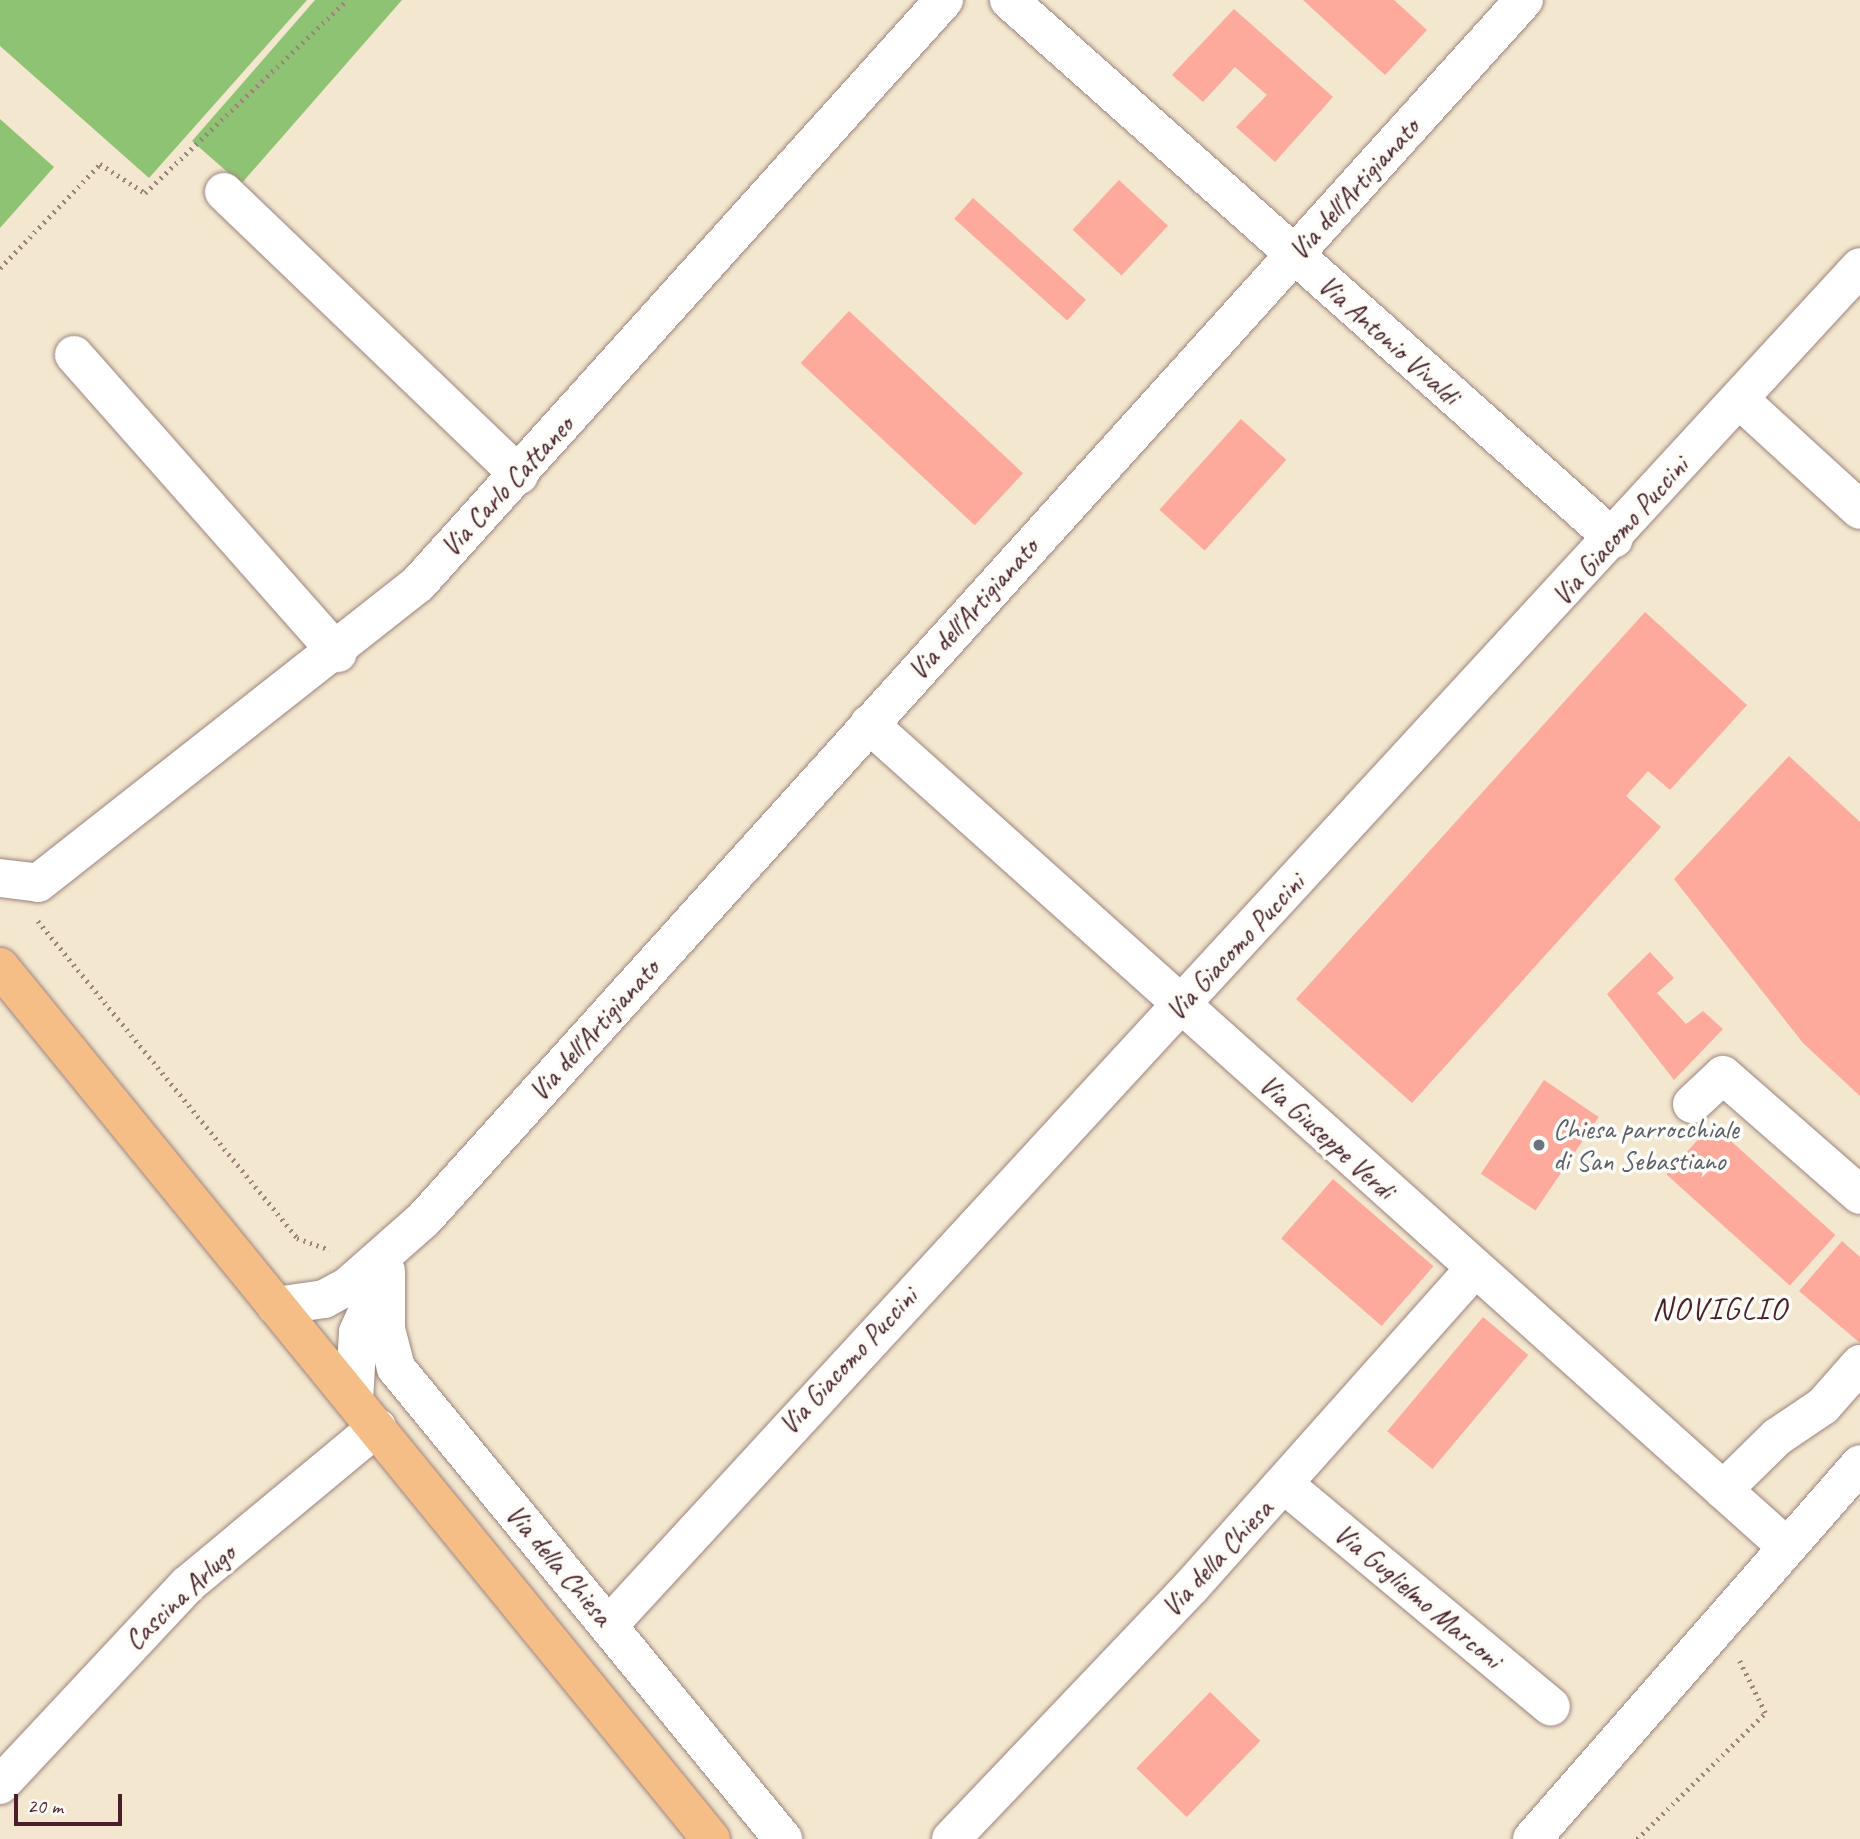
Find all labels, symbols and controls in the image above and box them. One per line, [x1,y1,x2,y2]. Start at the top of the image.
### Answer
street label: Via dell'Artigianato [1282,111,1426,267]
street label: Via Antonio Vivaldi [1312,268,1466,412]
street label: Via Carlo Cattaneo [433,408,581,564]
street label: Via Giacomo Puccini [1545,451,1695,611]
street label: Via dell'Artigianato [901,531,1045,687]
street label: Via Giacomo Puccini [1159,867,1311,1027]
street label: Via dell'Artigianato [522,952,666,1108]
street label: Via Giuseppe Verdi [1252,1067,1402,1207]
place label: Chiesa parrocchiale di San Sebastiano [1553,1112,1738,1178]
marker: Chiesa parrocchiale di San Sebastiano [1531,1137,1547,1153]
street label: Via Giacomo Puccini [772,1281,924,1441]
district label: NOVIGLIO [1652,1290,1788,1328]
street label: Via della Chiesa [1155,1493,1279,1623]
street label: Via della Chiesa [499,1498,619,1632]
street label: Via Guglielmo Marconi [1328,1516,1508,1676]
street label: Cascina Arlugo [117,1537,243,1657]
scale bar [18,1780,126,1824]
text: 20 m [27,1793,63,1819]

